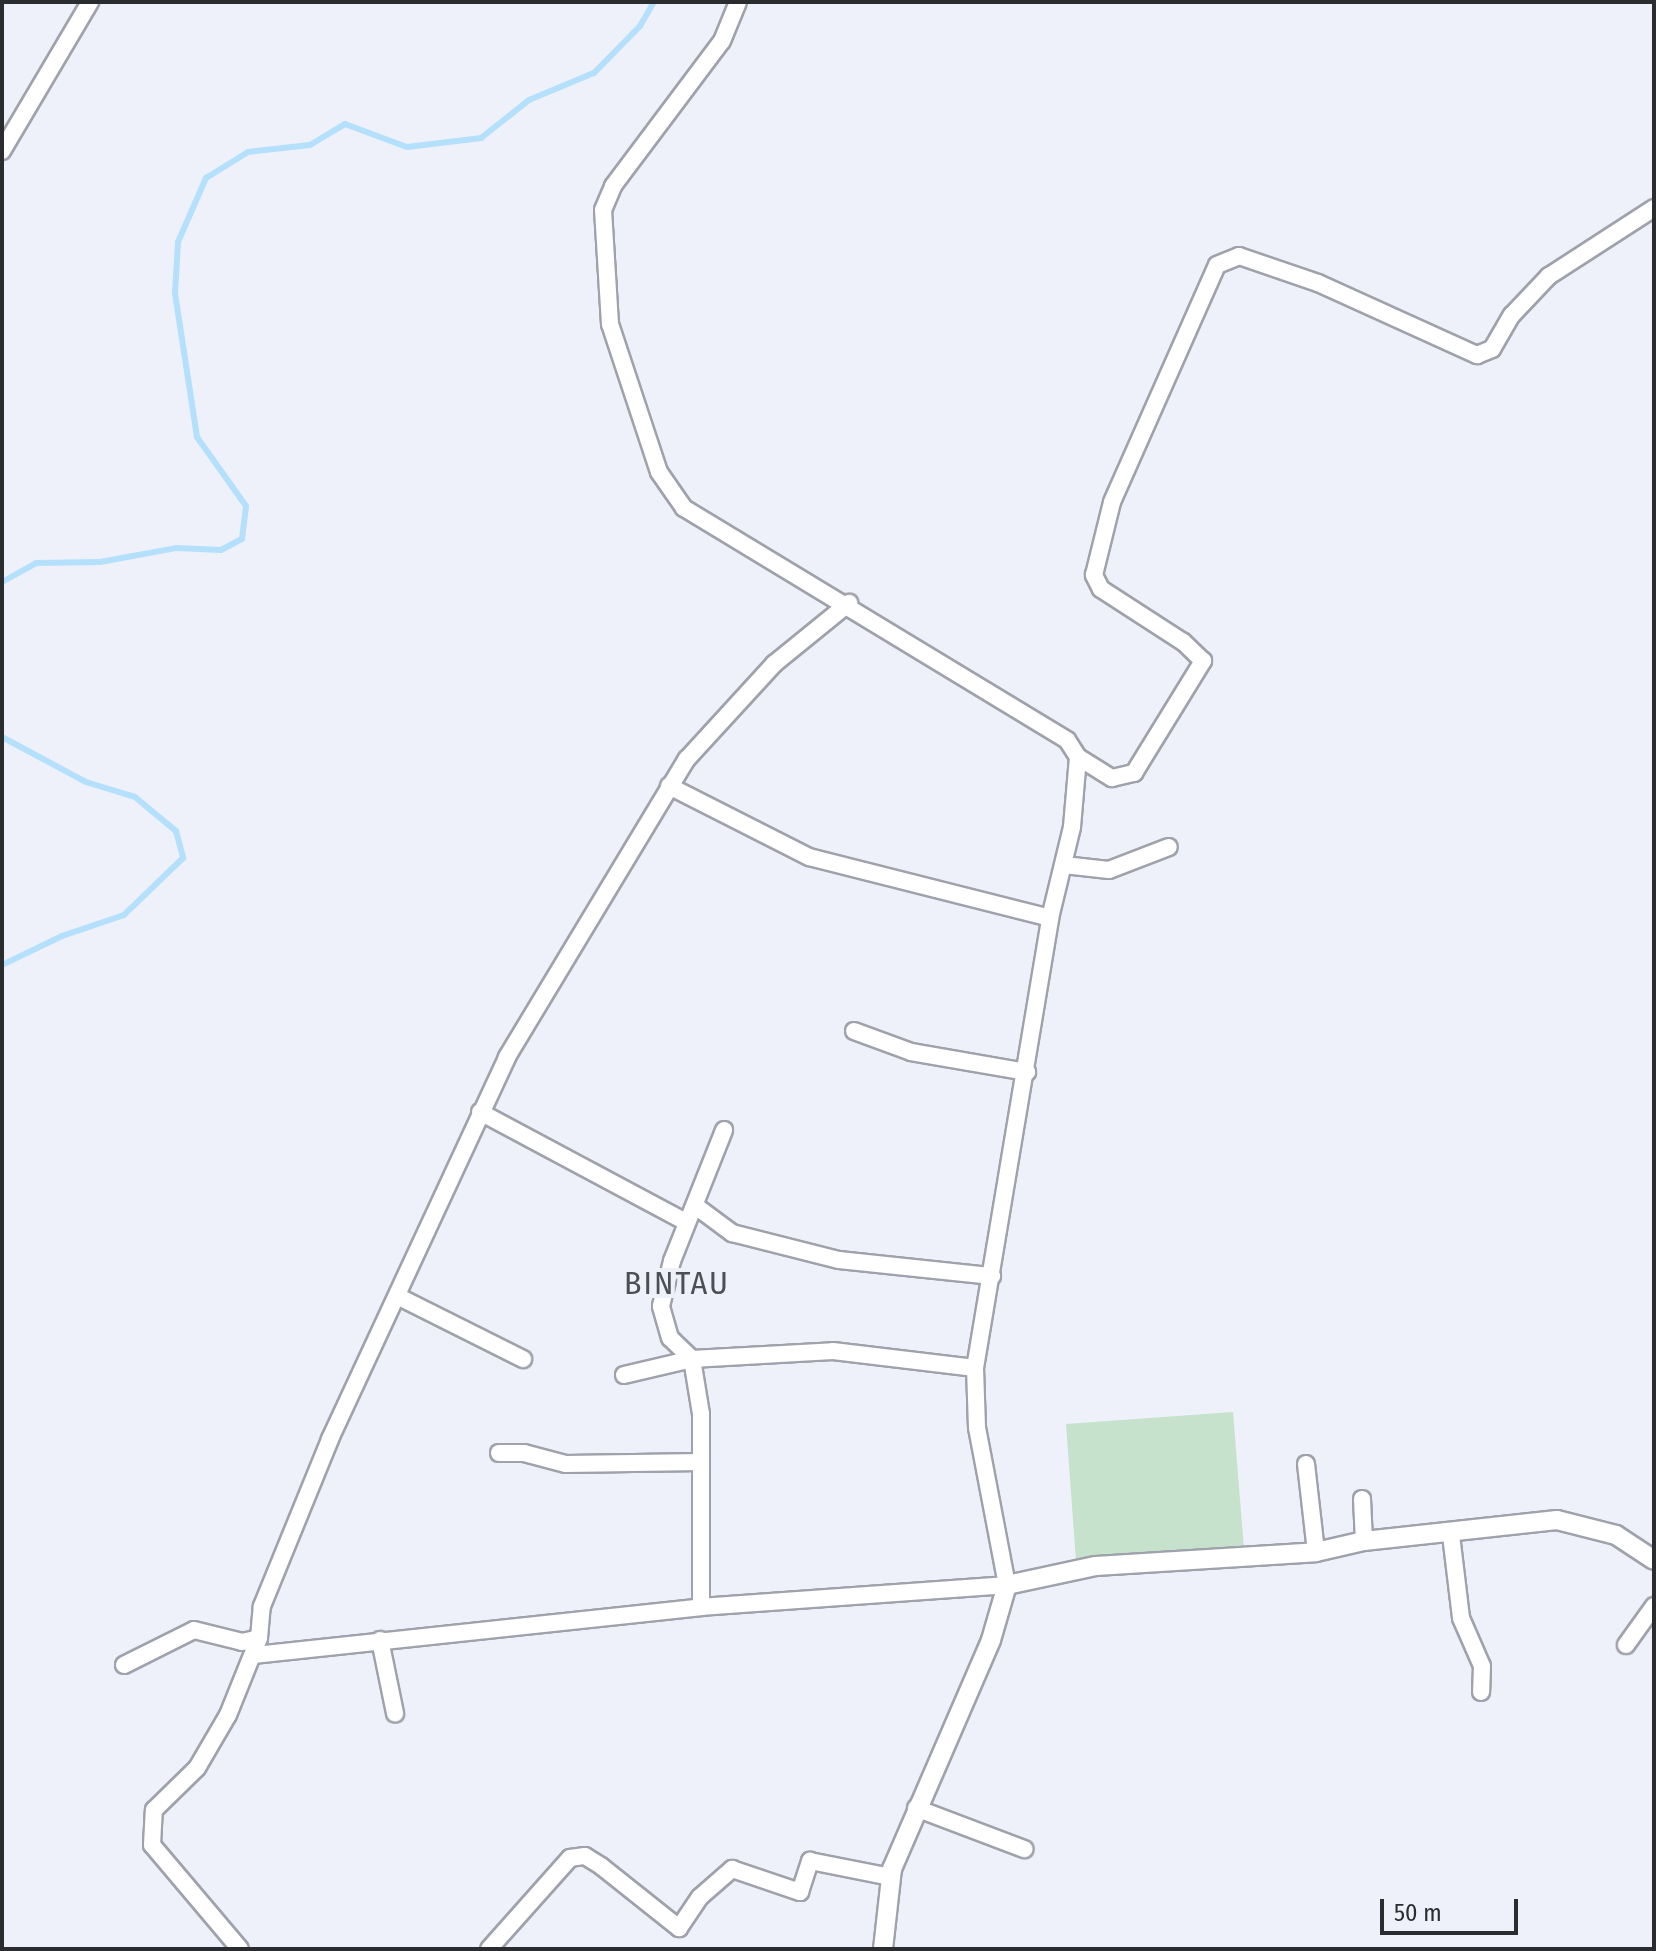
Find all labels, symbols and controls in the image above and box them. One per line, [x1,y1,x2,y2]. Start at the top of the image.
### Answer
district label: BINTAU [624,1264,730,1302]
scale bar [1384,1883,1522,1933]
text: 50 m [1394,1899,1442,1927]

